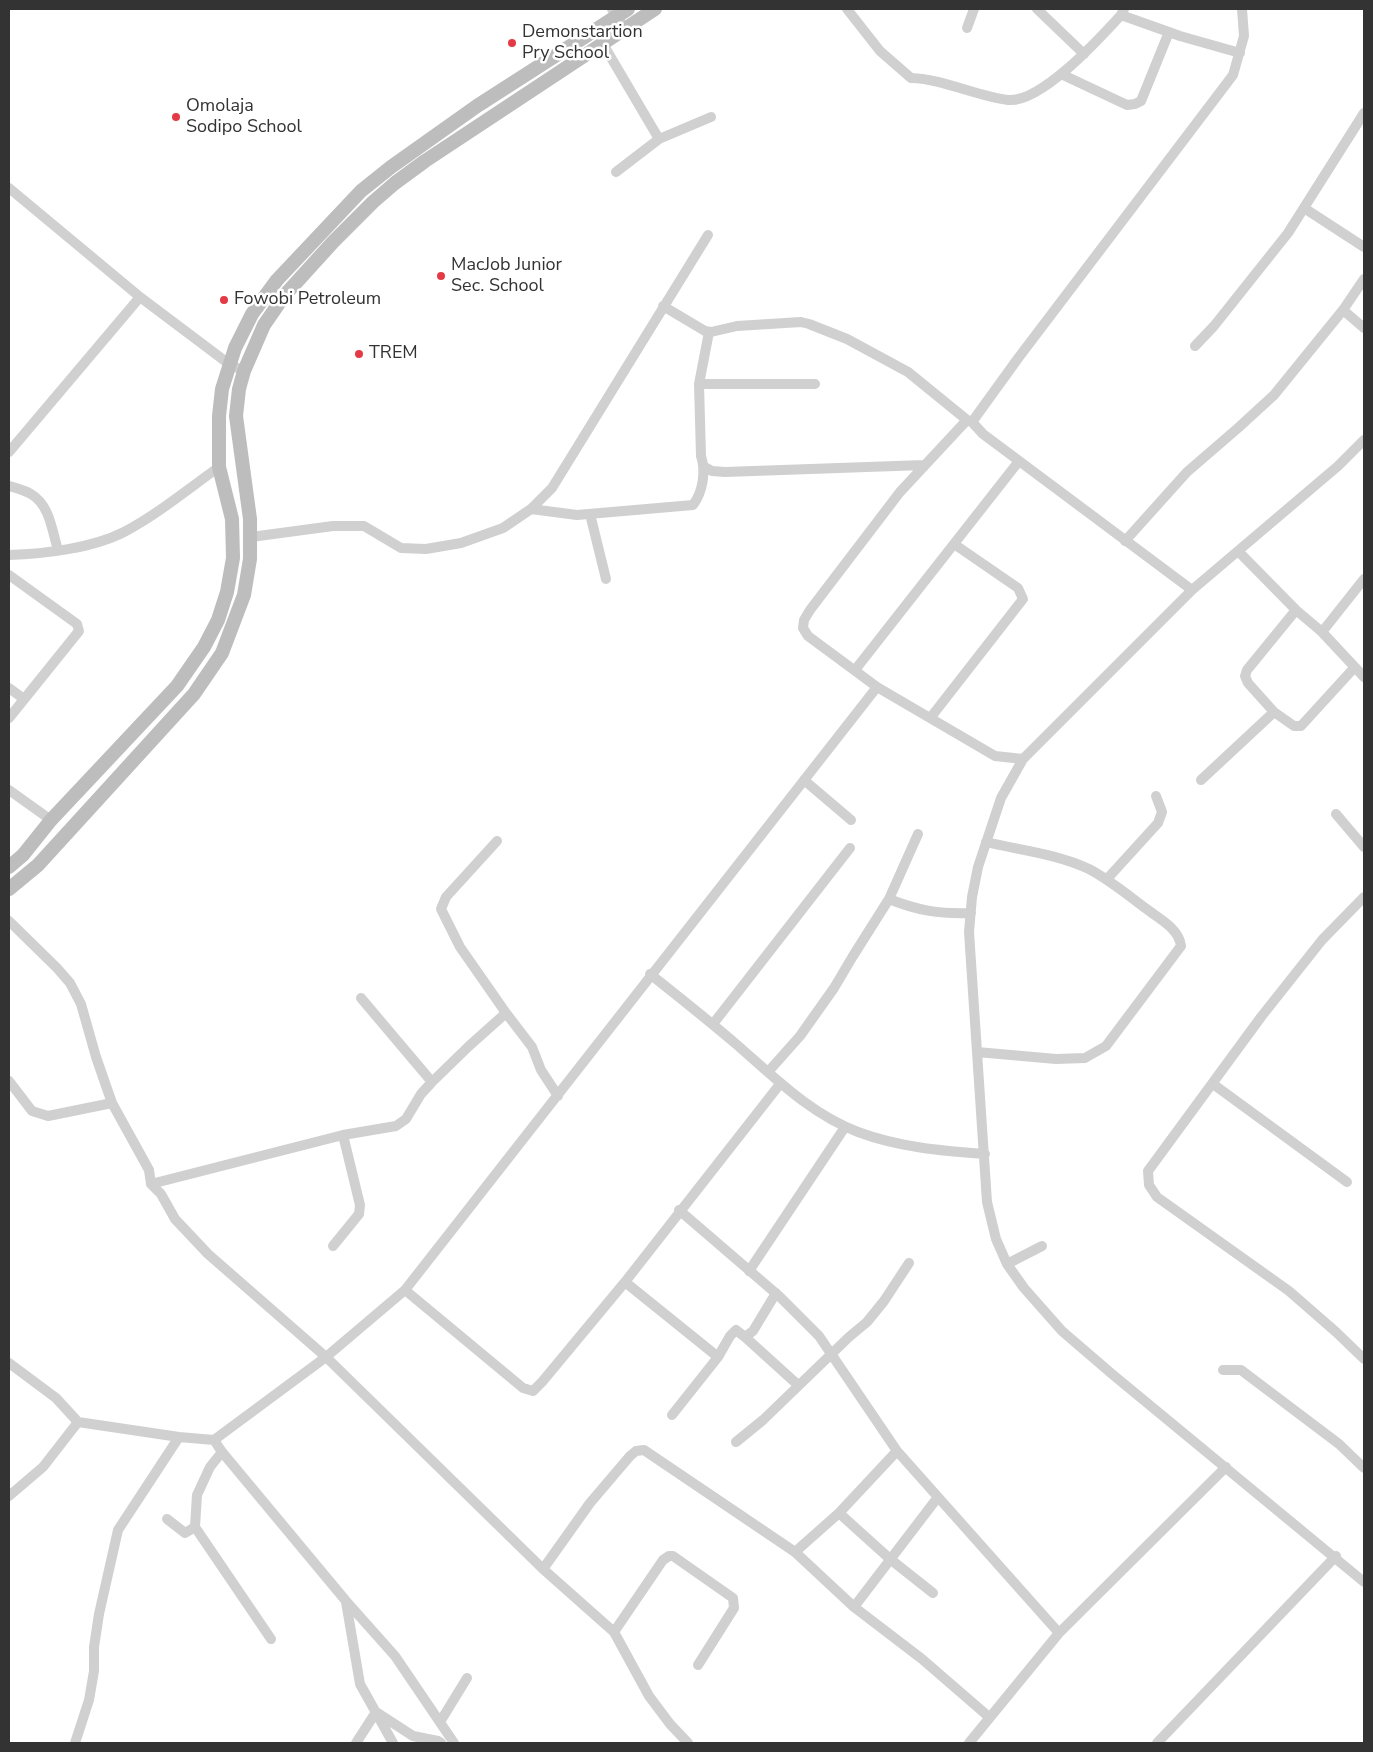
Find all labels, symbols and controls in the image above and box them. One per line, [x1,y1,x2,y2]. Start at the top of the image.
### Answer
place label: Demonstartion Pry School [522,22,643,64]
marker: Demonstartion Pry School [506,37,518,49]
place label: Omolaja Sodipo School [186,96,302,138]
marker: Omolaja Sodipo School [170,111,182,123]
place label: MacJob Junior Sec. School [451,255,562,298]
marker: MacJob Junior Sec. School [435,270,447,282]
place label: Fowobi Petroleum [234,289,381,311]
marker: Fowobi Petroleum [218,294,230,306]
place label: TREM [369,343,418,365]
marker: TREM [353,348,365,360]

